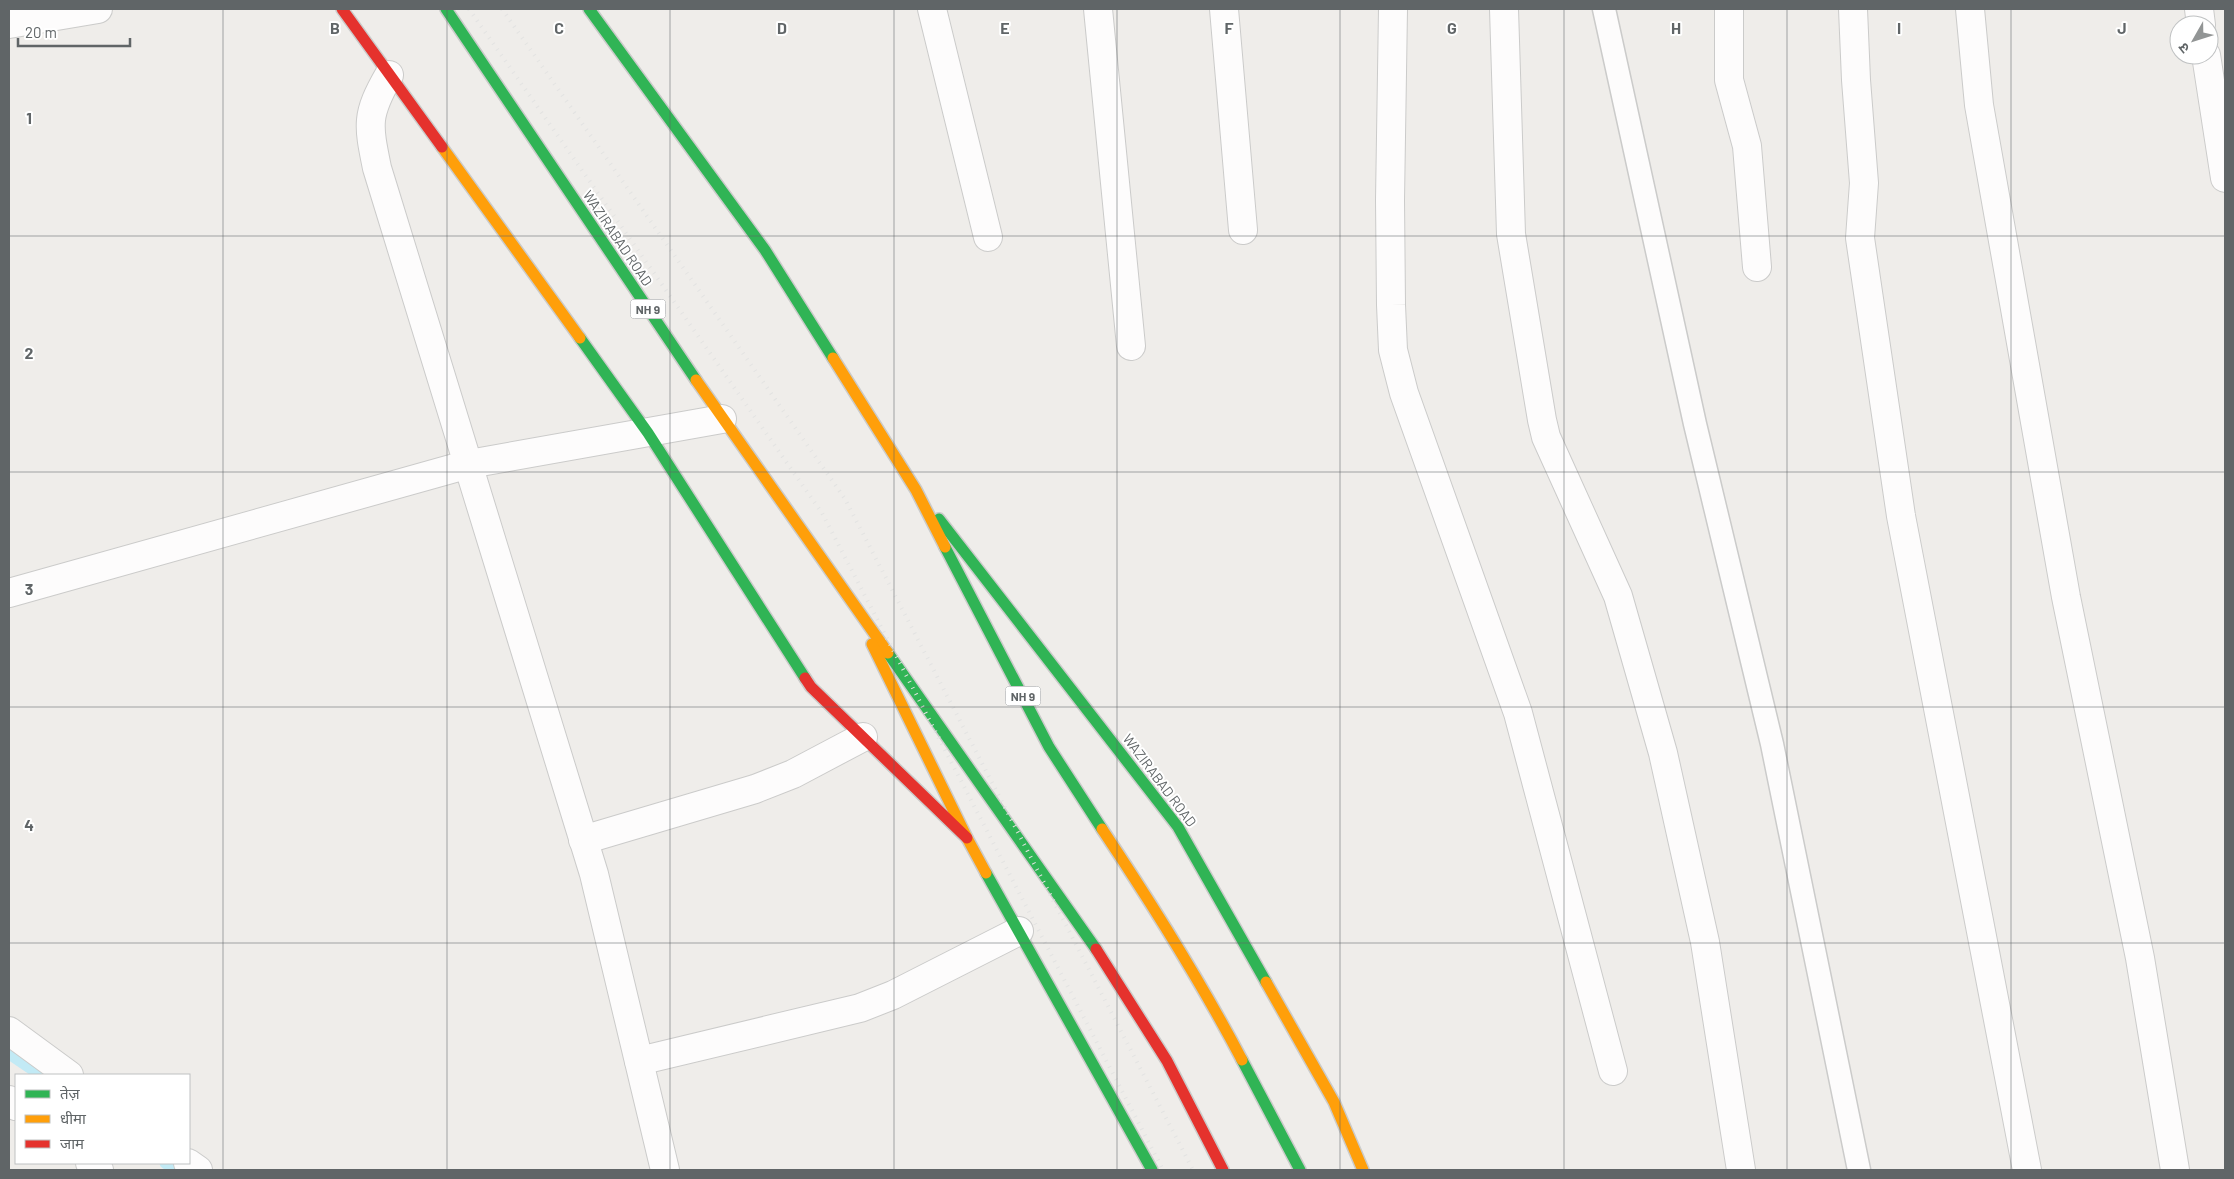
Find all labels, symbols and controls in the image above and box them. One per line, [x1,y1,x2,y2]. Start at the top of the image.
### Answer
scale bar [18,15,130,47]
north arrow [2169,15,2219,65]
text: B [330,18,340,37]
text: C [554,18,564,37]
text: D [777,18,787,37]
text: E [1000,18,1010,37]
text: F [1225,18,1234,37]
text: G [1447,18,1457,37]
text: H [1671,18,1681,37]
text: I [1897,18,1901,37]
text: J [2117,18,2127,37]
text: 20 m [25,23,57,41]
text: उ [2174,39,2193,57]
text: 1 [26,108,32,127]
street label: WAZIRABAD ROAD [580,187,656,289]
road number: NH 9 [630,300,666,318]
text: 2 [25,343,34,362]
text: 3 [25,579,33,598]
road number: NH 9 [1006,686,1040,706]
street label: WAZIRABAD ROAD [1120,730,1200,830]
text: 4 [24,815,34,834]
legend [15,1074,190,1164]
text: तेज़ [60,1084,81,1102]
text: धीमा [60,1109,87,1127]
text: जाम [60,1134,85,1152]

